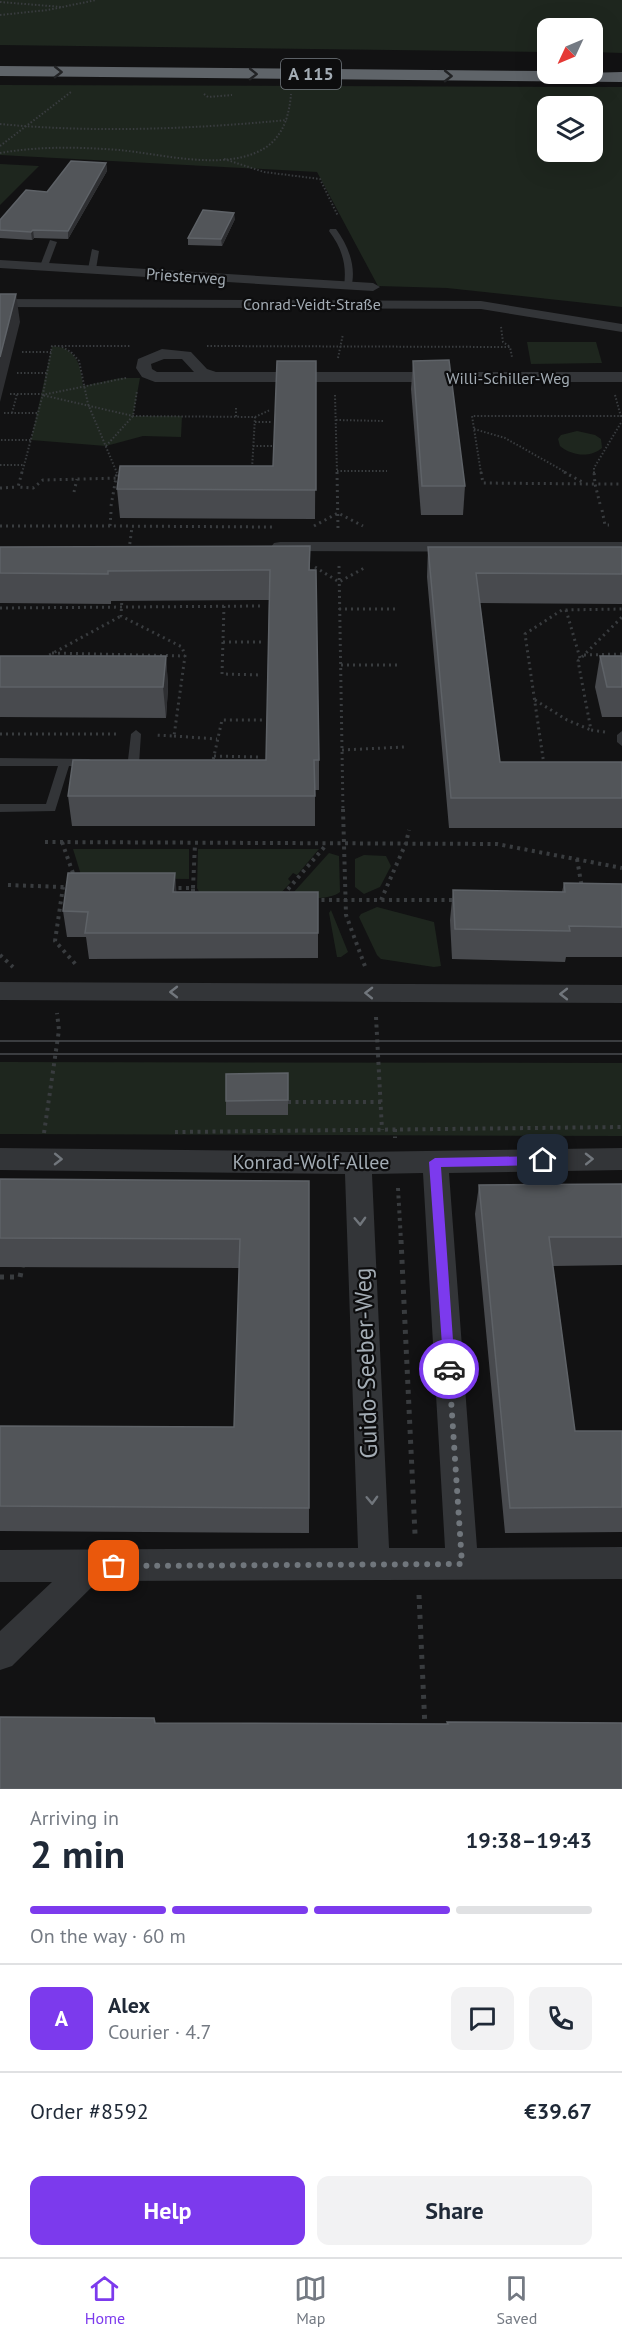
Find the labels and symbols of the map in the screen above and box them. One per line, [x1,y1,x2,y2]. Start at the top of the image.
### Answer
north arrow [537,18,603,84]
road number: A 115 [281,59,341,89]
one-way arrow [54,65,63,78]
one-way arrow [249,67,258,80]
one-way arrow [444,69,453,82]
street label: Priesterweg [145,263,227,289]
street label: Conrad-Veidt-Straße [243,294,381,314]
street label: Willi-Schiller-Weg [446,368,570,388]
one-way arrow [169,986,178,998]
one-way arrow [364,987,373,999]
one-way arrow [559,988,568,1000]
pin [517,1134,568,1185]
street label: Konrad-Wolf-Allee [233,1149,389,1175]
one-way arrow [54,1153,63,1165]
one-way arrow [585,1153,594,1166]
one-way arrow [354,1217,367,1226]
street label: Guido-Seeber-Weg [347,1267,384,1459]
courier [419,1339,479,1399]
one-way arrow [365,1496,378,1505]
pin [88,1540,139,1591]

